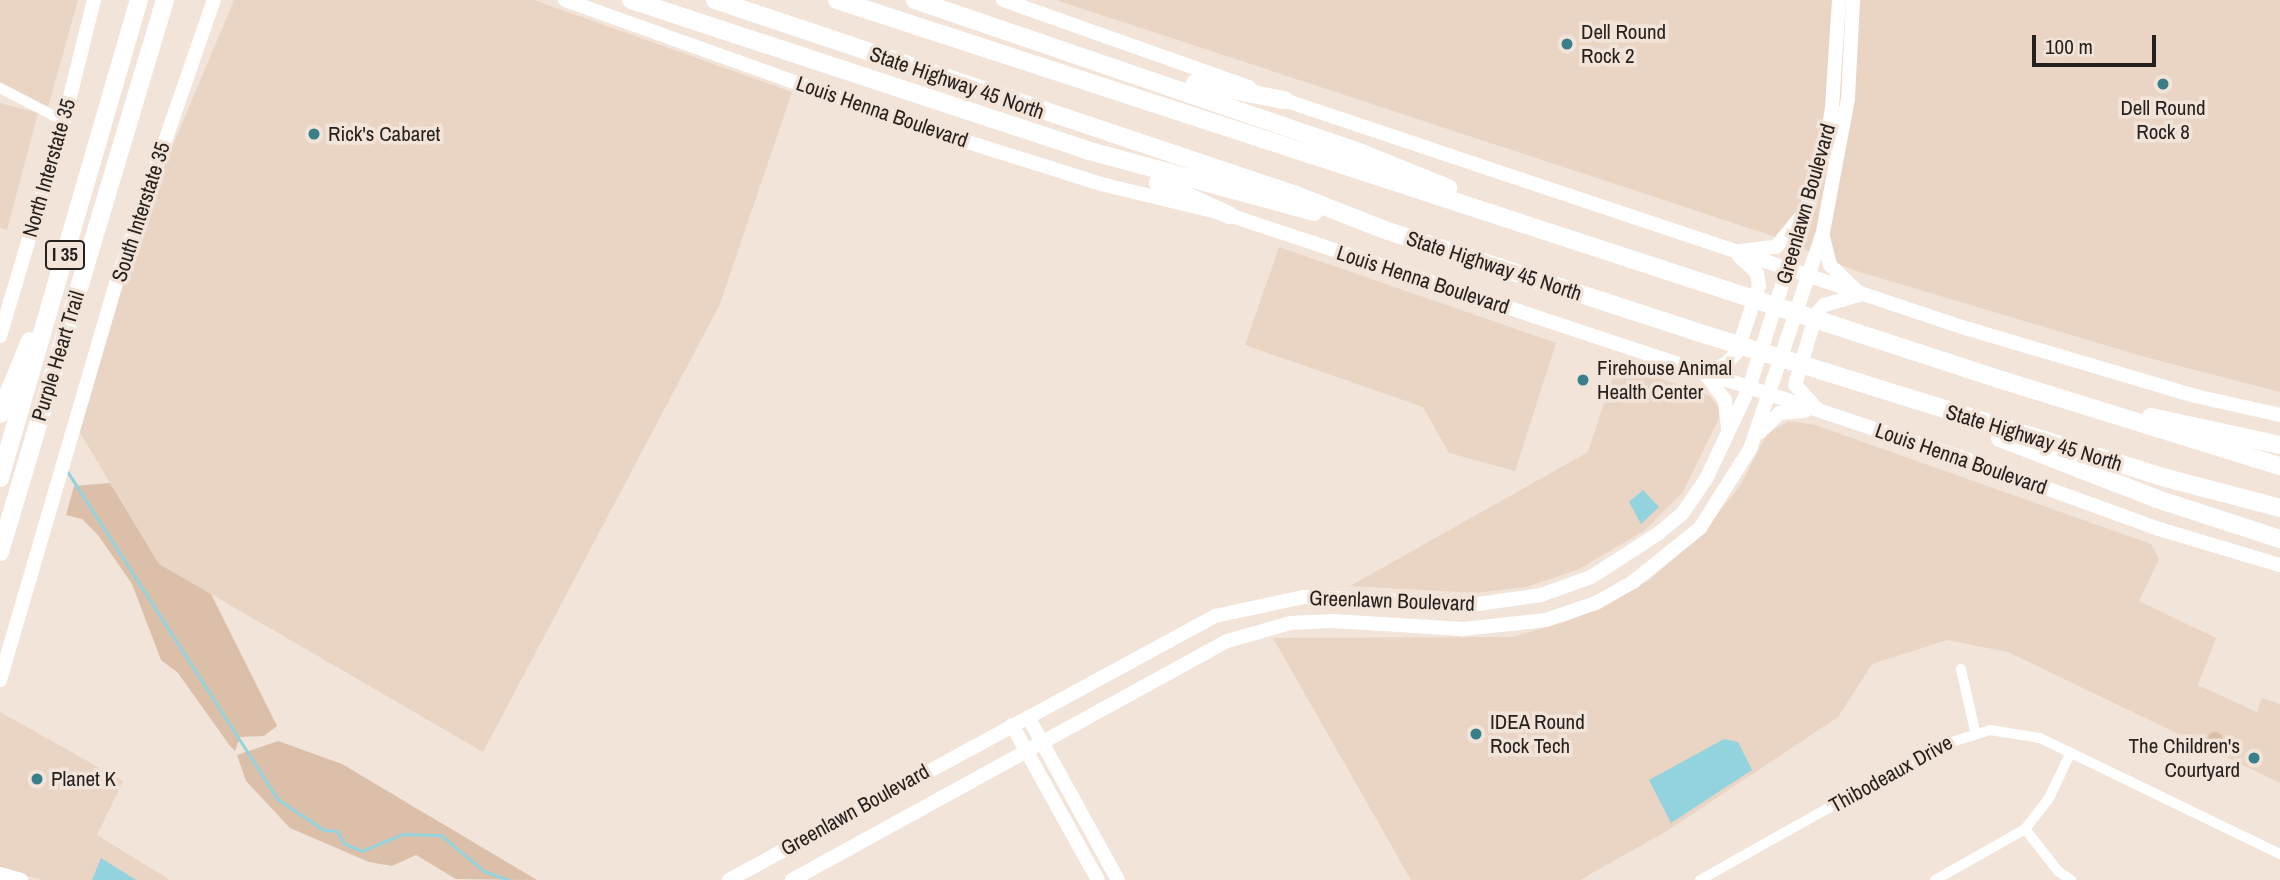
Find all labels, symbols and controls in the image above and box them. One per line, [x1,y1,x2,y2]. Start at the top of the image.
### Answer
place label: Dell Round Rock 2 [1581,19,1666,69]
scale bar [2035,21,2159,65]
text: 100 m [2045,32,2093,61]
marker: Dell Round Rock 2 [1559,36,1575,52]
street label: State Highway 45 North [866,41,1048,125]
street label: Louis Henna Boulevard [793,71,971,153]
marker: Dell Round Rock 8 [2155,76,2171,92]
place label: Dell Round Rock 8 [2120,95,2206,145]
street label: North Interstate 35 [17,96,81,240]
place label: Rick's Cabaret [328,121,440,147]
street label: Greenlawn Boulevard [1771,121,1841,287]
marker: Rick's Cabaret [306,126,322,142]
street label: South Interstate 35 [107,139,175,285]
street label: State Highway 45 North [1403,226,1585,306]
road number: I 35 [44,240,86,270]
street label: Louis Henna Boulevard [1334,240,1512,320]
street label: Purple Heart Trail [26,288,90,424]
place label: Firehouse Animal Health Center [1597,355,1733,405]
marker: Firehouse Animal Health Center [1575,372,1591,388]
street label: State Highway 45 North [1943,399,2125,477]
street label: Louis Henna Boulevard [1872,418,2050,500]
street label: Greenlawn Boulevard [1309,586,1475,616]
place label: IDEA Round Rock Tech [1490,709,1586,759]
marker: IDEA Round Rock Tech [1468,726,1484,742]
street label: Thibodeaux Drive [1825,730,1957,818]
place label: The Children's Courtyard [2129,733,2240,783]
marker: The Children's Courtyard [2246,750,2262,766]
street label: Greenlawn Boulevard [776,759,934,861]
place label: Planet K [51,766,116,792]
marker: Planet K [29,771,45,787]

